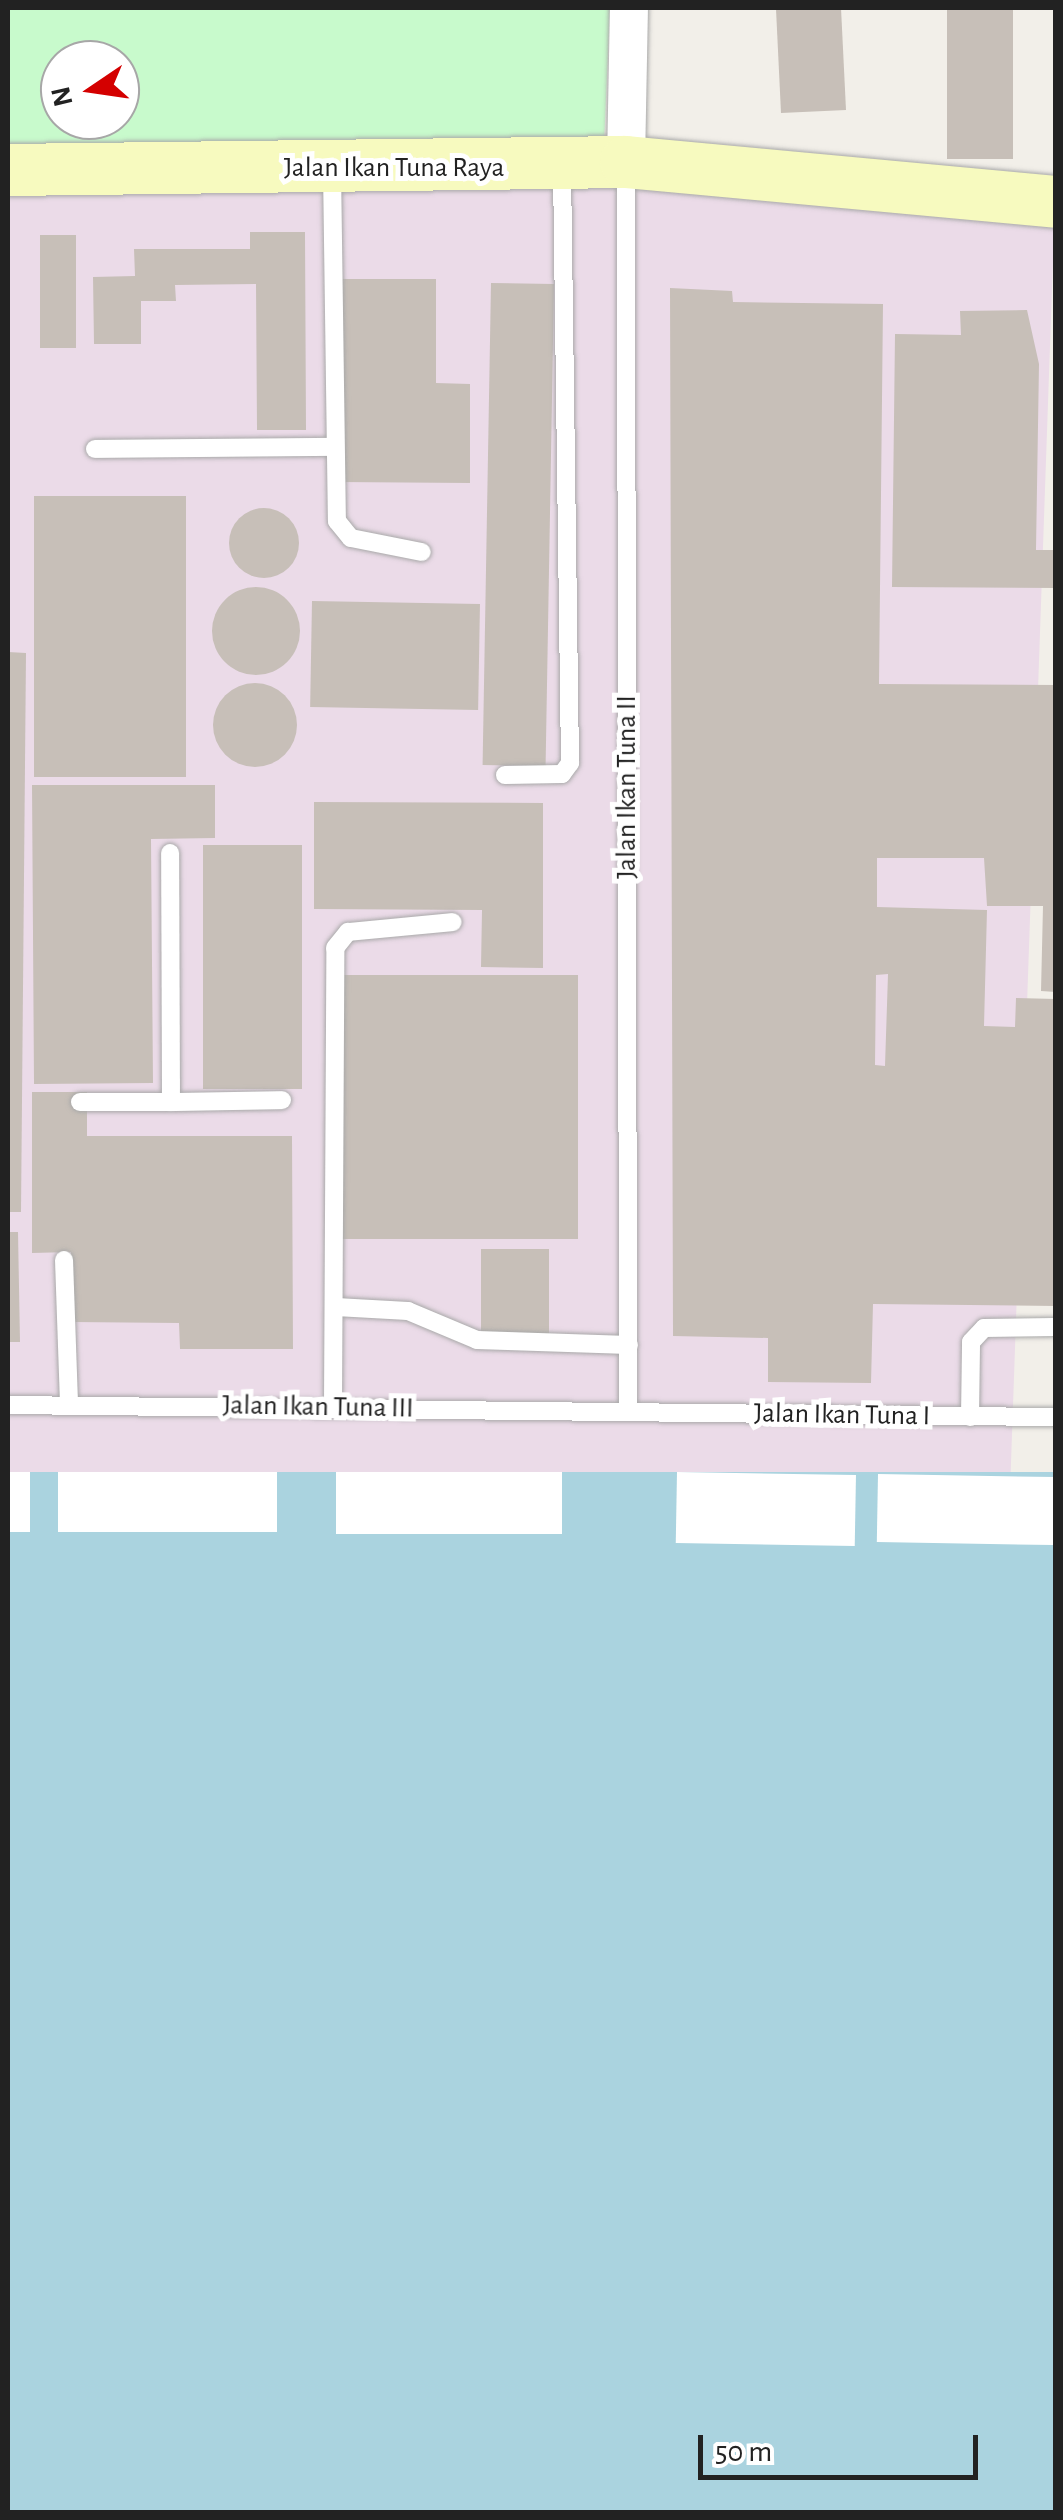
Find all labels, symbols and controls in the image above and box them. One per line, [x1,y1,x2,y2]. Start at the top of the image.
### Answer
north arrow [40,40,140,140]
text: N [47,84,79,109]
street label: Jalan Ikan Tuna Raya [284,151,504,185]
street label: Jalan Ikan Tuna II [610,695,644,879]
street label: Jalan Ikan Tuna III [222,1389,414,1425]
street label: Jalan Ikan Tuna I [754,1397,930,1433]
scale bar [703,2415,983,2477]
text: 50 m [715,2437,772,2467]

